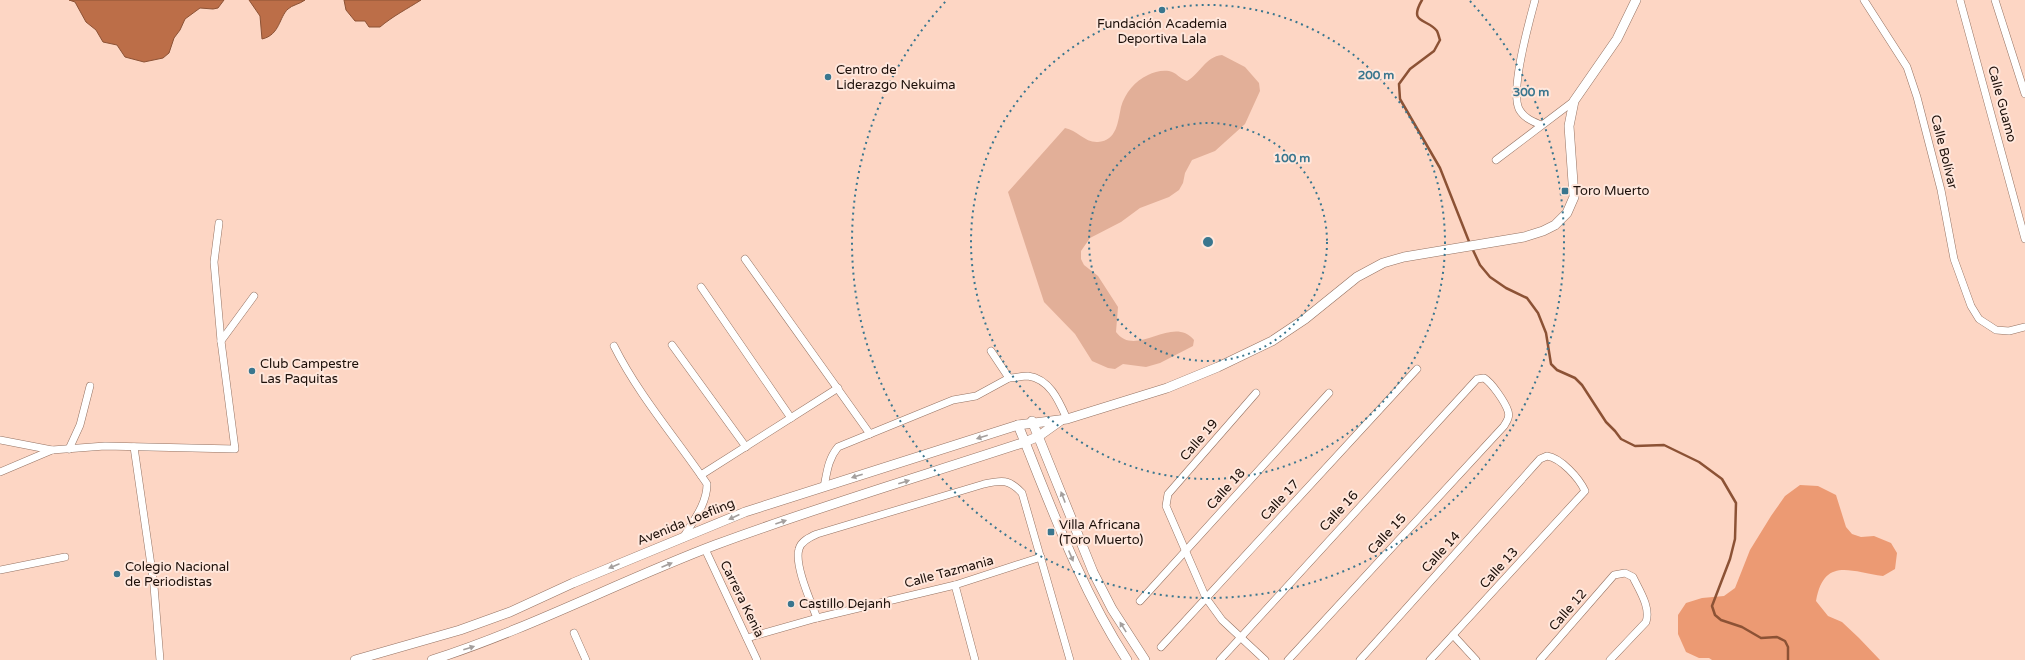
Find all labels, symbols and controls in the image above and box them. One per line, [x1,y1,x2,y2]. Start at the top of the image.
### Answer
marker: Fundación Academia Deportiva Lala [1157,5,1167,15]
place label: Fundación Academia Deportiva Lala [1097,16,1227,47]
place label: Centro de Liderazgo Nekuima [836,62,956,93]
street label: Calle Guamo [1984,64,2020,144]
text: 200 m [1358,68,1394,82]
marker: Centro de Liderazgo Nekuima [823,72,833,82]
text: 300 m [1513,85,1549,99]
street label: Calle Bolívar [1927,113,1961,191]
text: 100 m [1274,151,1310,165]
place label: Toro Muerto [1573,183,1650,199]
marker: Toro Muerto [1560,186,1570,196]
centre of rings [1201,235,1215,249]
place label: Club Campestre Las Paquitas [260,356,359,387]
marker: Club Campestre Las Paquitas [247,366,257,376]
street label: Calle 19 [1177,416,1221,464]
one-way arrow [975,434,987,440]
street label: Calle 18 [1203,465,1249,513]
one-way arrow [851,473,863,479]
street label: Calle 17 [1257,476,1303,524]
one-way arrow [899,479,911,485]
street label: Calle 16 [1316,487,1362,535]
one-way arrow [1059,491,1065,503]
street label: Avenida Loefling [635,495,737,549]
street label: Calle 15 [1364,510,1410,558]
one-way arrow [729,514,740,520]
place label: Villa Africana (Toro Muerto) [1059,517,1143,548]
one-way arrow [775,519,787,525]
marker: Villa Africana (Toro Muerto) [1046,527,1056,537]
street label: Calle 14 [1418,528,1464,576]
street label: Calle 13 [1476,544,1522,592]
one-way arrow [1068,550,1074,561]
street label: Calle Tazmania [903,552,995,592]
street label: Carrera Kenia [716,558,768,640]
place label: Colegio Nacional de Periodistas [125,559,229,590]
one-way arrow [661,562,673,568]
one-way arrow [608,563,619,569]
marker: Colegio Nacional de Periodistas [112,569,122,579]
street label: Calle 12 [1546,586,1590,634]
place label: Castillo Dejanh [799,596,891,612]
marker: Castillo Dejanh [786,599,796,609]
one-way arrow [1119,622,1127,633]
one-way arrow [464,645,476,651]

